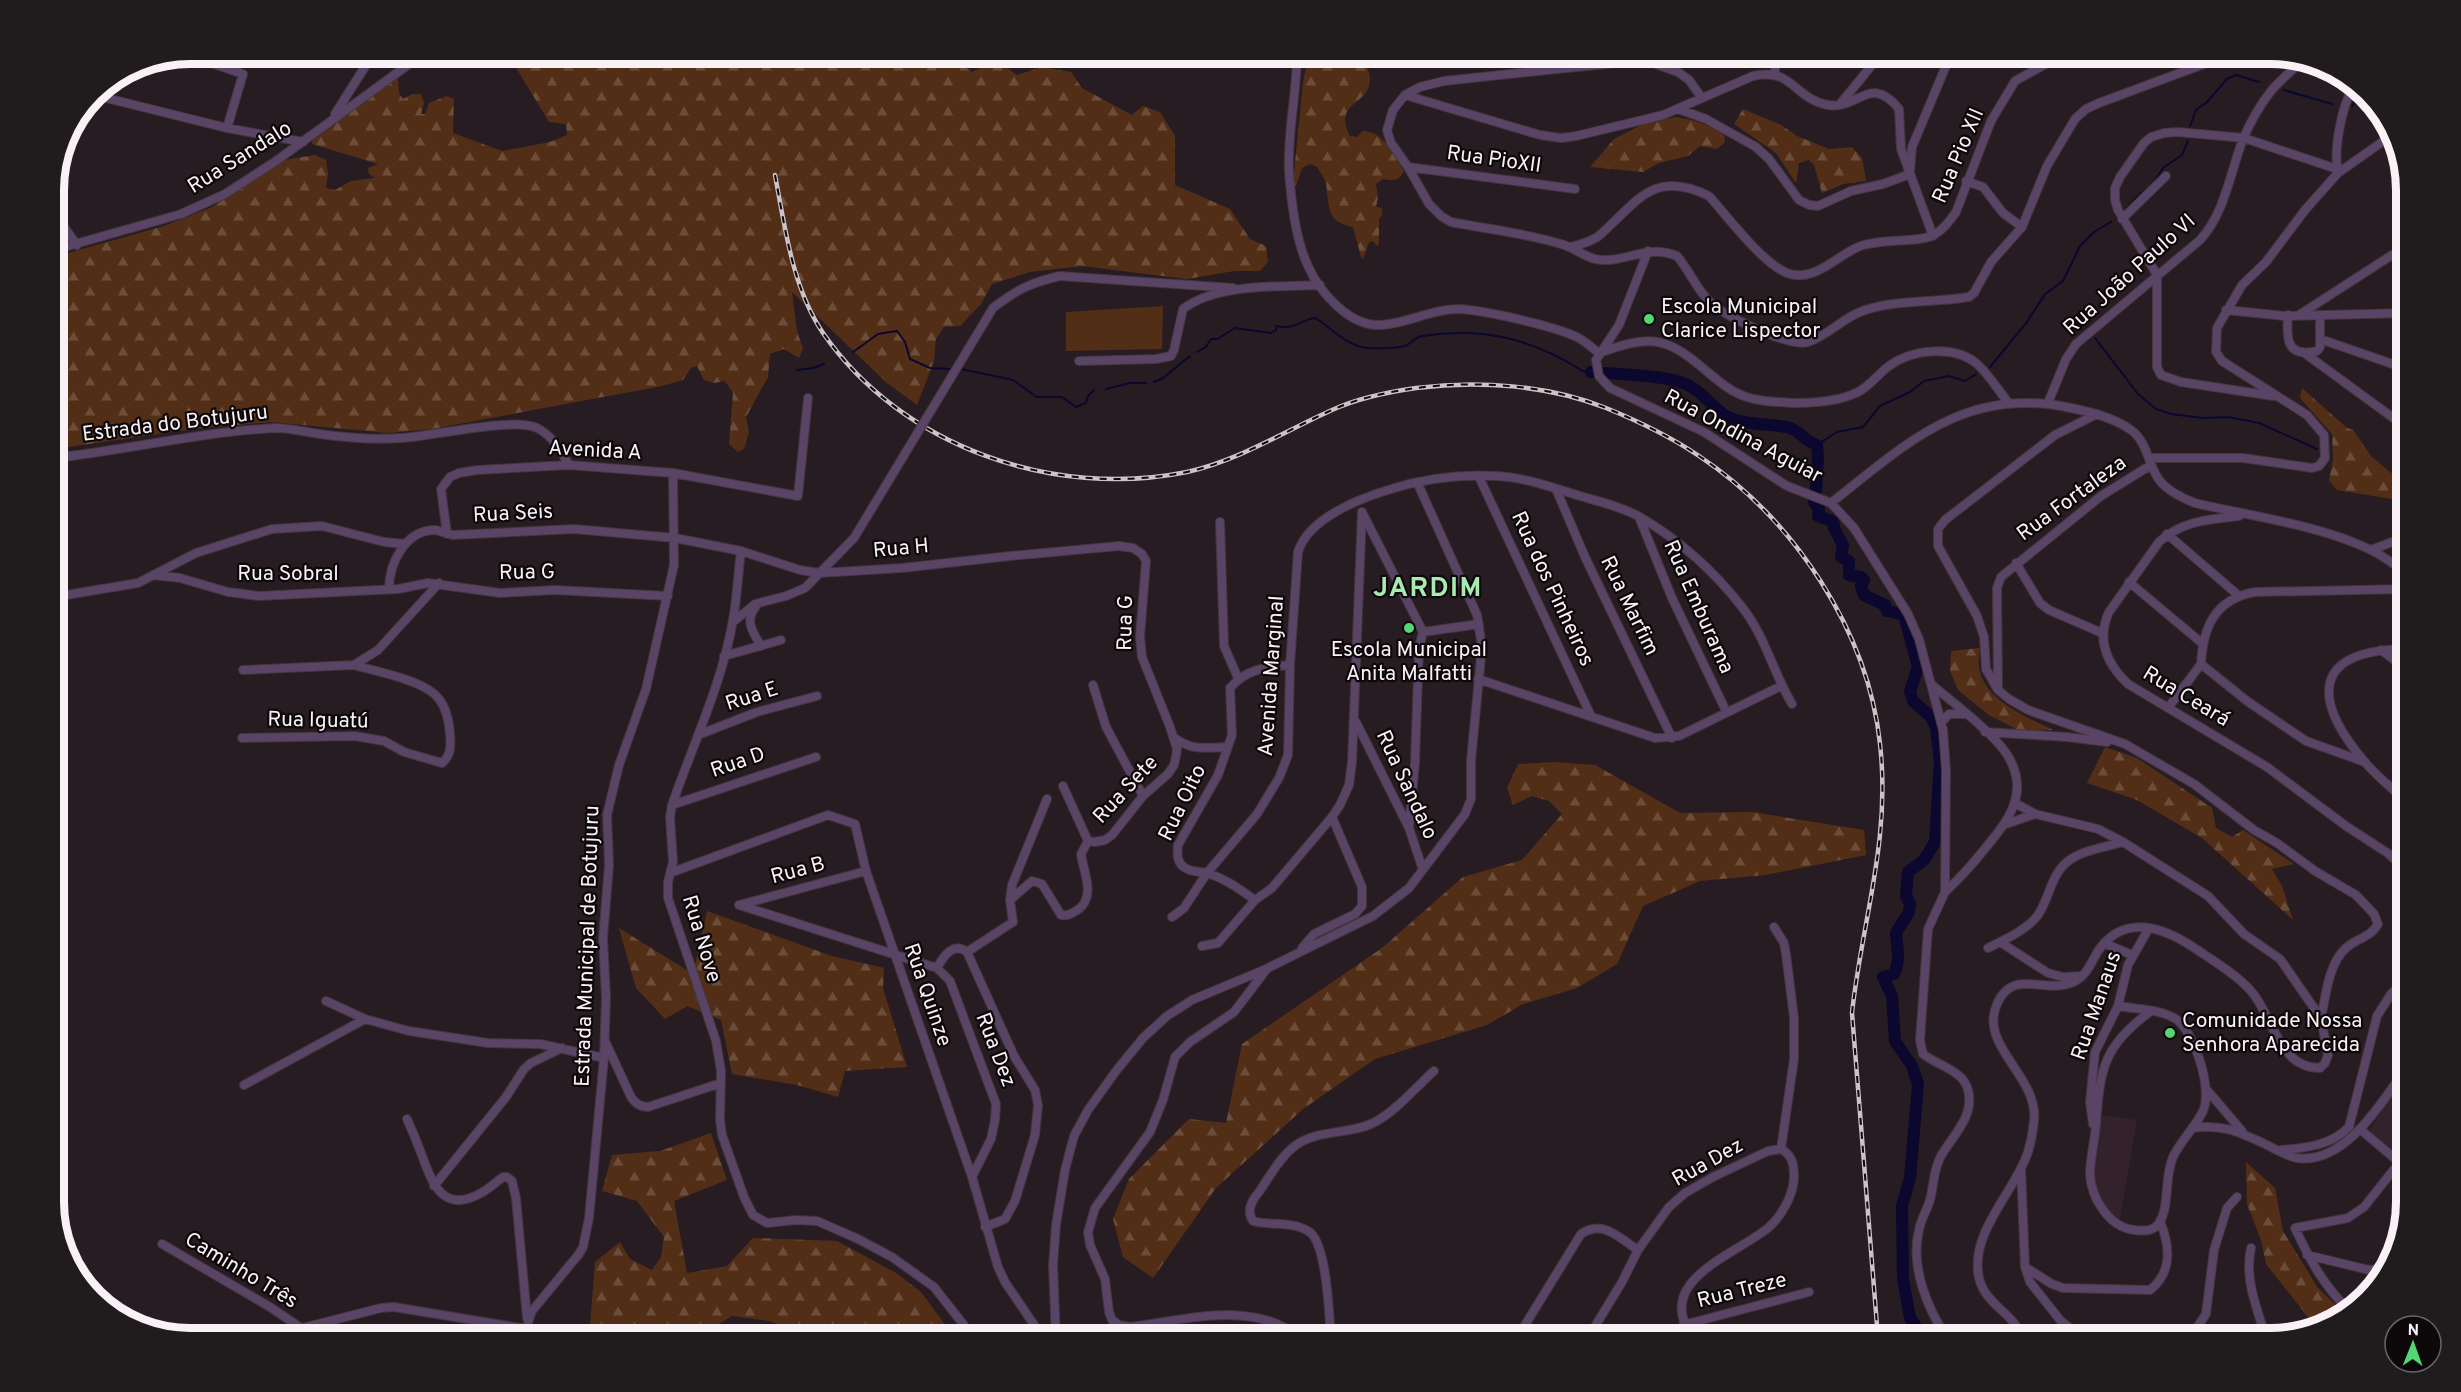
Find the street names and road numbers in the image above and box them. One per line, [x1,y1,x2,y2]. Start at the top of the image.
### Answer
street label: Rua Pio XII [1927,104,1991,208]
street label: Rua Sandalo [183,115,297,201]
street label: Rua PioXII [1445,140,1543,180]
street label: Rua João Paulo VI [2058,208,2202,342]
street label: Rua Ondina Aguiar [1659,384,1827,490]
street label: Estrada do Botujuru [81,399,269,449]
street label: Avenida A [547,435,643,467]
street label: Rua Fortaleza [2012,450,2132,548]
street label: Rua Seis [472,498,554,530]
street label: Rua dos Pinheiros [1504,507,1600,671]
street label: Rua H [872,533,930,565]
street label: Rua Emburama [1656,536,1740,678]
street label: Rua Marfim [1593,552,1665,660]
street label: Rua G [499,559,555,587]
street label: Rua Sobral [237,561,339,588]
street label: Rua G [1112,595,1140,651]
street label: Avenida Marginal [1253,595,1291,757]
street label: Rua Ceará [2137,660,2235,734]
street label: Rua E [722,676,782,718]
street label: Rua Iguatú [267,707,369,735]
street label: Rua Sandalo [1369,726,1443,844]
street label: Rua D [707,741,769,785]
street label: Rua Sete [1088,750,1164,830]
street label: Rua Oito [1153,760,1213,846]
street label: Estrada Municipal de Botujuru [570,805,606,1087]
street label: Rua B [768,851,828,891]
street label: Rua Nove [675,892,727,986]
street label: Rua Quinze [897,940,957,1050]
street label: Rua Manaus [2066,948,2128,1064]
street label: Rua Dez [969,1009,1021,1091]
street label: Rua Dez [1668,1132,1748,1194]
street label: Caminho Três [179,1227,303,1315]
street label: Rua Treze [1694,1267,1790,1315]

